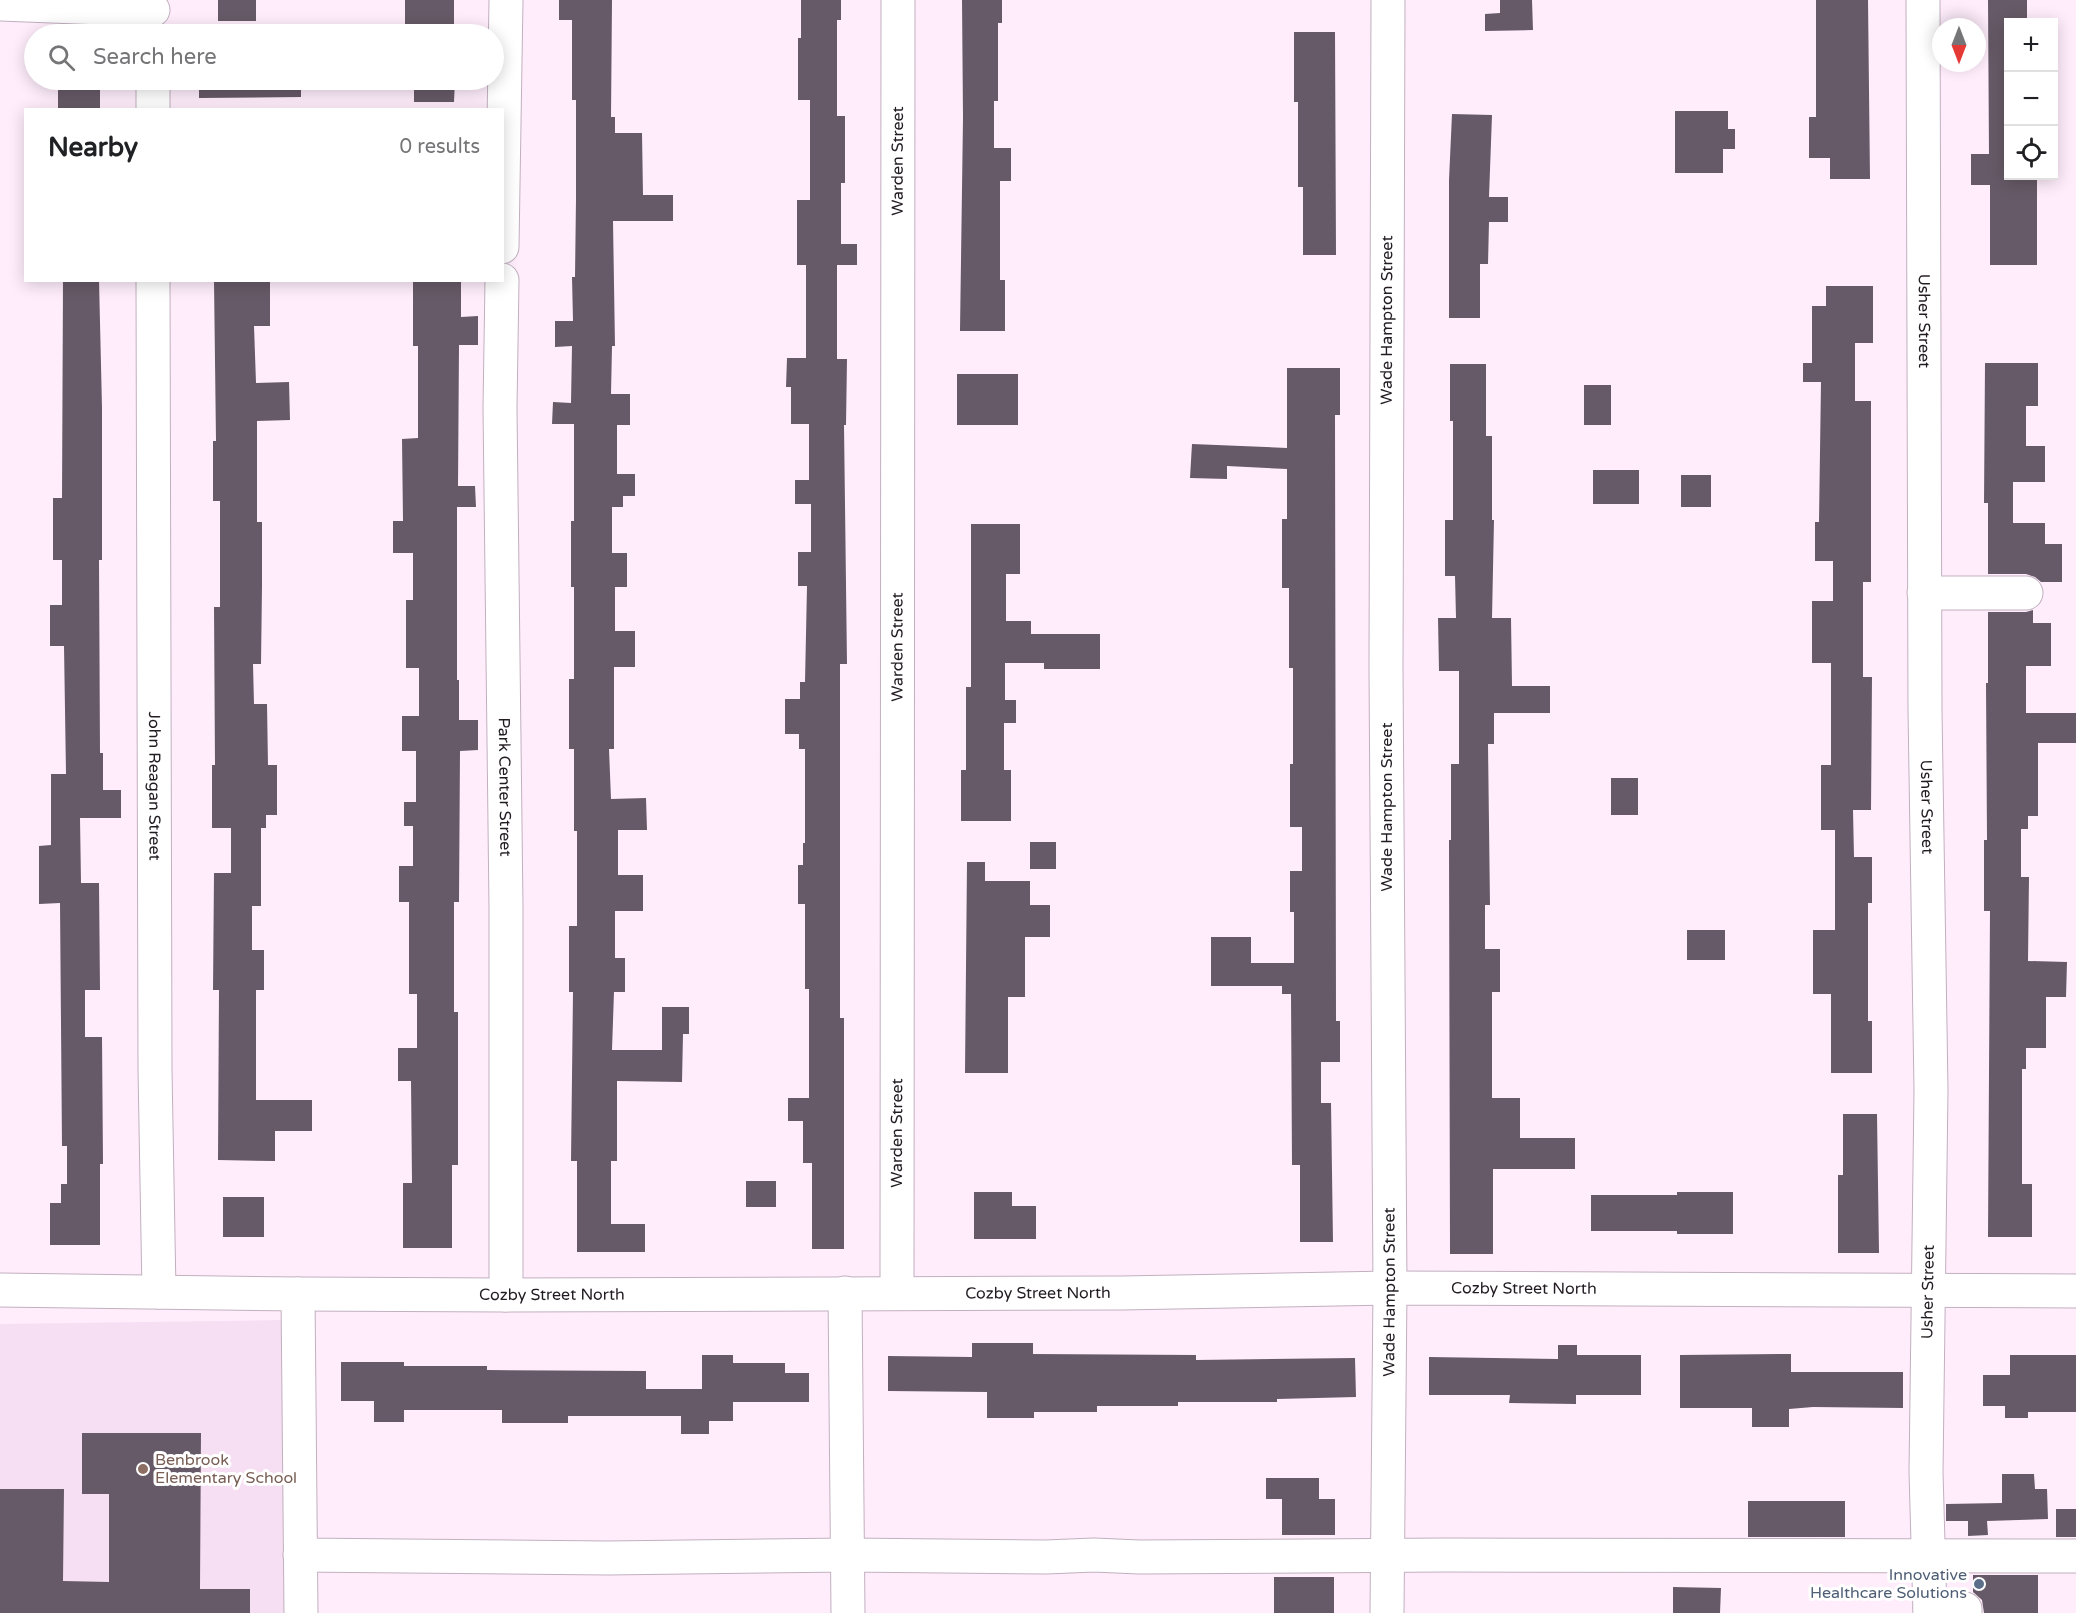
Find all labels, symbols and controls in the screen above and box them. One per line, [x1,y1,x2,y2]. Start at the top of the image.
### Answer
north arrow [1932,18,1986,72]
map controls [2004,18,2058,180]
button: + [2004,18,2058,72]
search box [24,24,504,90]
icon: search [45,41,78,74]
text: Search here [93,44,217,70]
button: − [2004,72,2058,126]
street label: Warden Street [888,106,908,216]
button: locate [2004,126,2058,180]
text: Nearby [48,132,138,163]
text: 0 results [400,135,480,159]
street label: Wade Hampton Street [1377,235,1397,405]
street label: Usher Street [1914,274,1934,368]
street label: Warden Street [887,592,908,702]
street label: John Reagan Street [144,711,164,861]
street label: Park Center Street [494,717,515,857]
street label: Wade Hampton Street [1377,723,1397,892]
street label: Usher Street [1916,760,1937,854]
street label: Warden Street [887,1078,907,1188]
street label: Wade Hampton Street [1379,1207,1400,1377]
street label: Usher Street [1917,1245,1939,1339]
street label: Cozby Street North [1451,1278,1597,1299]
street label: Cozby Street North [965,1283,1111,1304]
street label: Cozby Street North [479,1285,625,1305]
place label: Benbrook Elementary School [155,1450,297,1488]
marker: Benbrook Elementary School [136,1462,150,1476]
place label: Innovative Healthcare Solutions [1810,1565,1967,1603]
marker: Innovative Healthcare Solutions [1972,1577,1986,1591]

